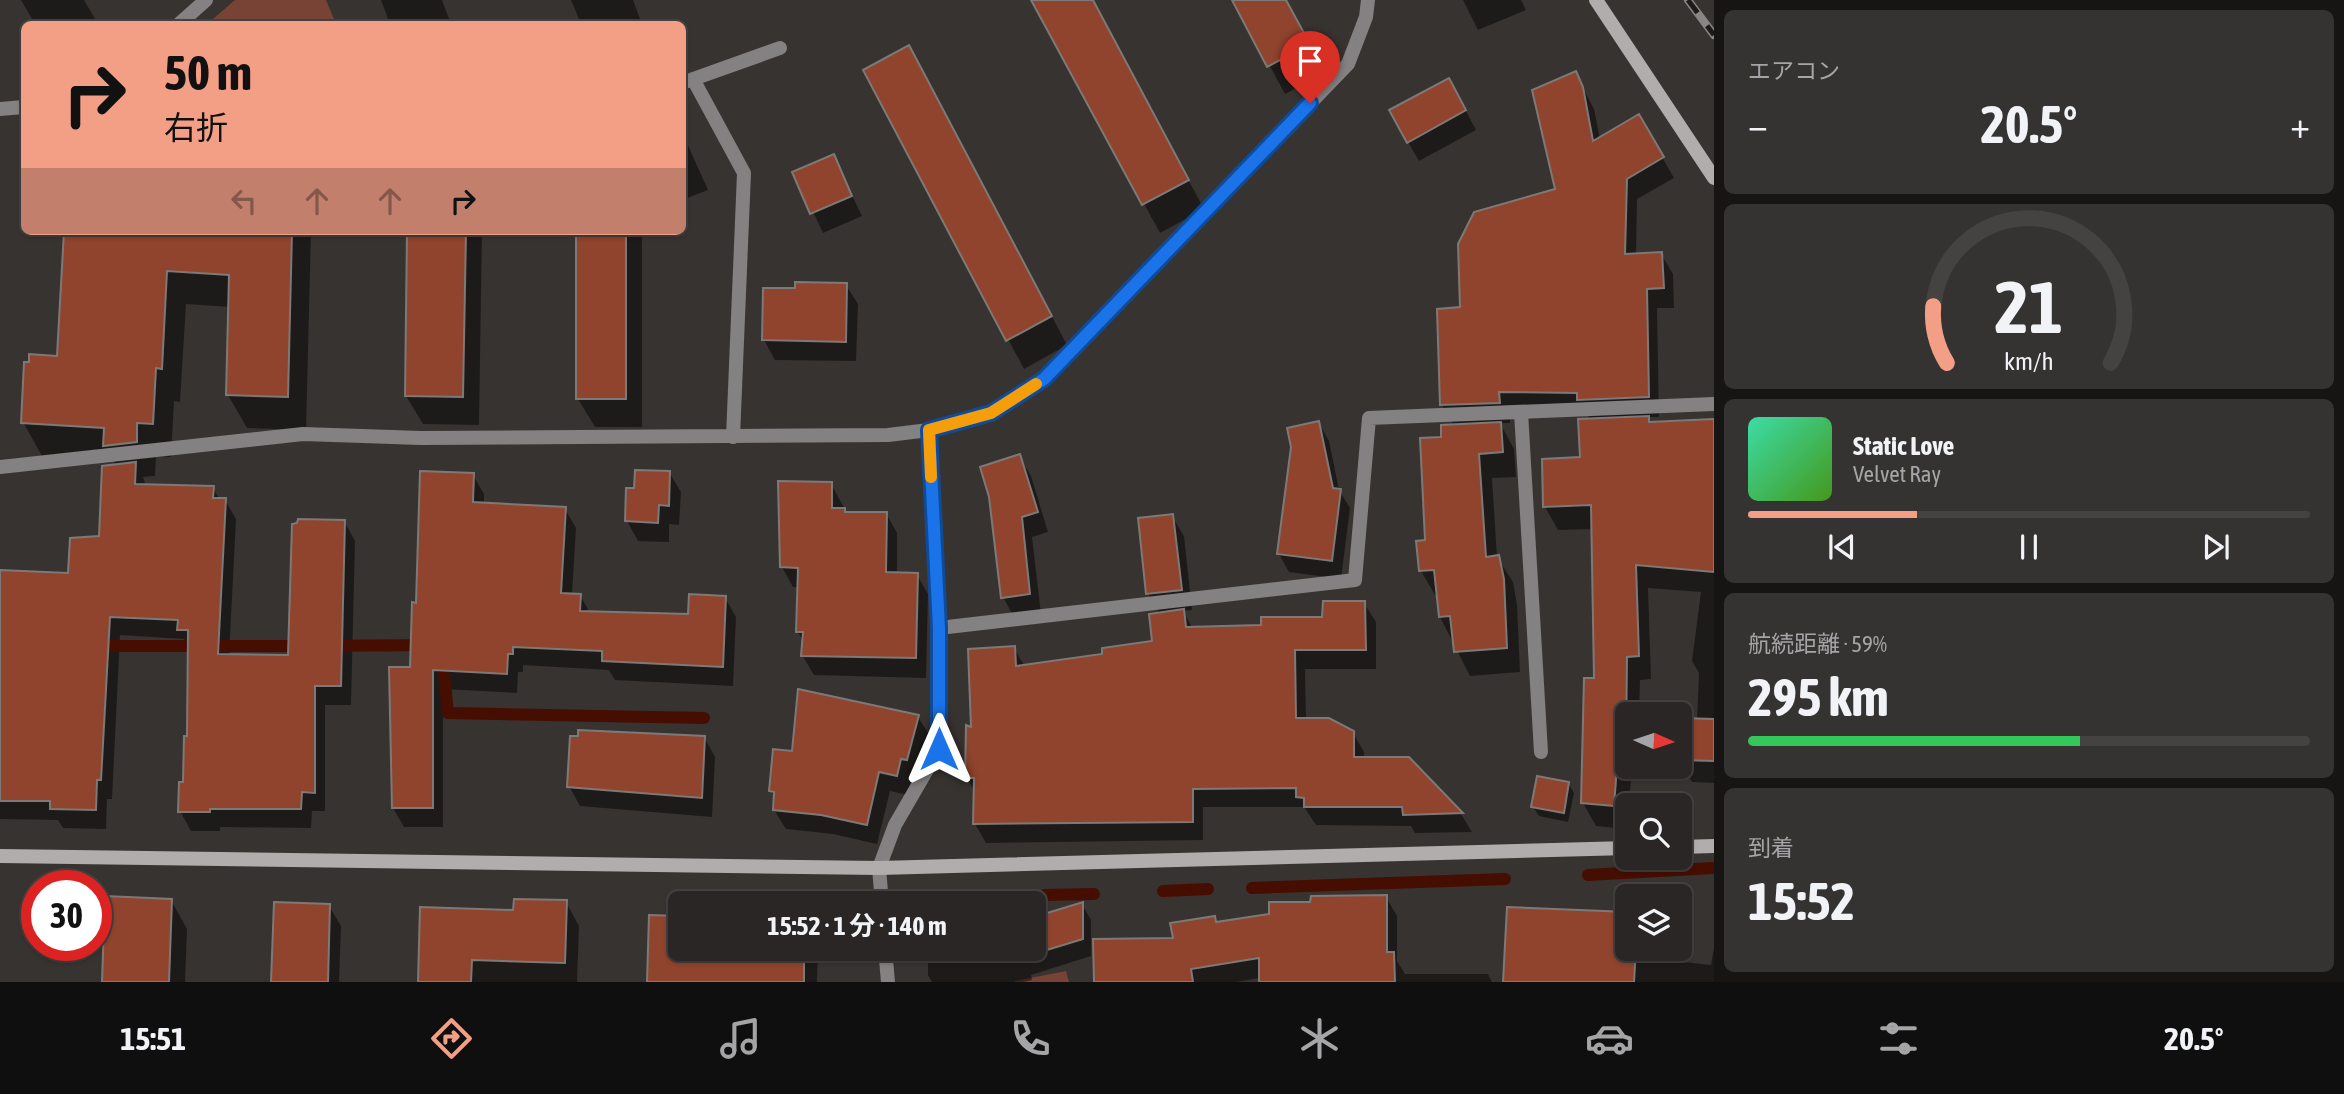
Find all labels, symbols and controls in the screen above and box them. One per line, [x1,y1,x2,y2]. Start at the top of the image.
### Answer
pin [1280,31,1340,103]
icon: arrive [1291,42,1329,80]
text: 50 m [164,44,252,100]
icon: right [49,49,140,140]
text: エアコン [1748,58,1840,84]
text: 20.5° [1981,94,2077,154]
text: − [1748,103,1768,146]
text: + [2290,103,2310,146]
text: 右折 [164,109,228,146]
icon: left [225,182,263,220]
icon: ahead [298,182,336,220]
icon: ahead [371,182,409,220]
icon: right [444,182,482,220]
text: 21 [1995,265,2063,348]
text: km/h [2004,346,2054,374]
text: Static Love [1853,431,1954,461]
text: Velvet Ray [1853,461,1941,487]
icon: previous [1823,528,1861,566]
icon: pause [2010,528,2048,566]
icon: next [2197,528,2235,566]
text: 航続距離 · 59% [1748,631,1887,657]
text: 295 km [1748,667,1889,727]
north arrow [1615,702,1692,779]
map controls [1615,702,1692,961]
position arrow [902,712,976,786]
button: search [1615,793,1692,870]
text: 到着 [1748,835,1794,861]
speed limit sign: 30 [21,870,112,961]
text: 15:52 [1748,871,1855,931]
button: layers [1615,884,1692,961]
text: 15:52 · 1 分 · 140 m [767,911,947,941]
icon: directions [427,1014,476,1063]
icon: music [716,1014,765,1063]
icon: phone [1006,1014,1055,1063]
icon: climate [1295,1014,1344,1063]
icon: car [1585,1014,1634,1063]
icon: filters [1874,1014,1923,1063]
text: 15:51 [120,1020,186,1057]
text: 20.5° [2164,1020,2224,1057]

